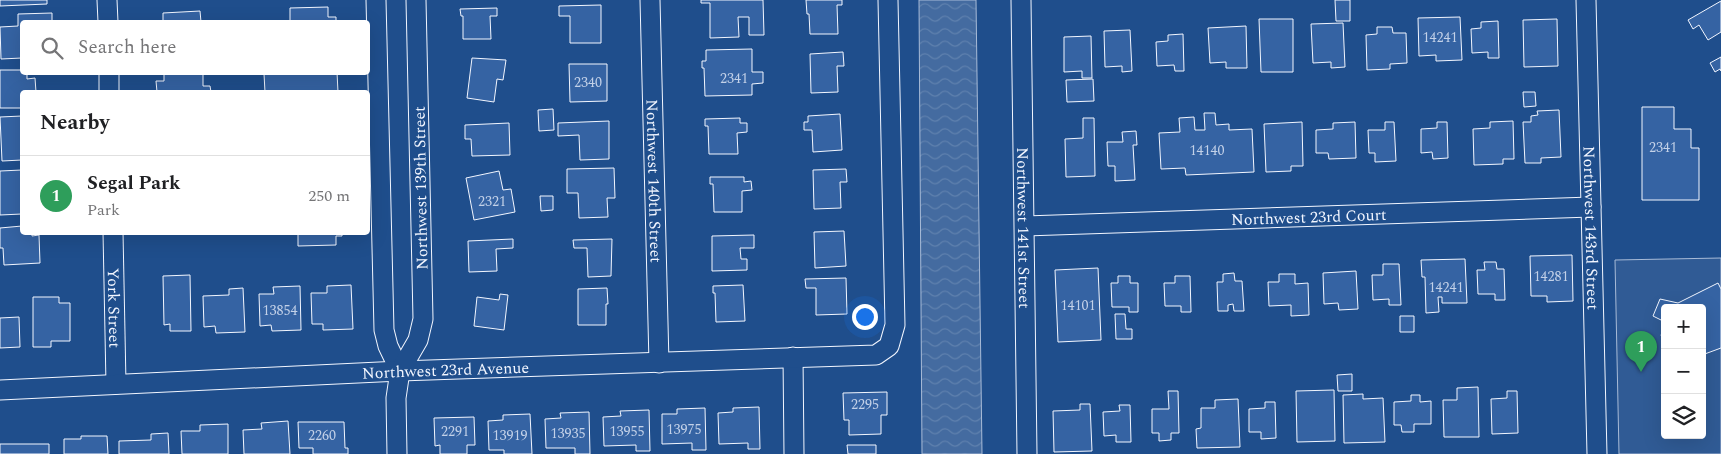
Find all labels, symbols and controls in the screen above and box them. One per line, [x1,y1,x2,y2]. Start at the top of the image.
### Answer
search box [20,20,370,75]
house number: 14241 [1423,27,1458,48]
text: Search here [78,33,177,62]
icon: search [38,34,66,62]
house number: 2341 [720,68,748,89]
house number: 2340 [574,72,602,93]
street label: Northwest 140th Street [639,99,668,264]
street label: Northwest 139th Street [408,106,434,270]
text: Nearby [40,107,110,139]
house number: 2341 [1649,137,1677,158]
house number: 14140 [1190,140,1225,161]
street label: Northwest 143rd Street [1577,146,1605,311]
street label: Northwest 141st Street [1010,147,1036,309]
text: Segal Park [87,169,181,198]
text: 1 [52,184,60,208]
text: 250 m [308,184,350,208]
house number: 2321 [478,191,506,212]
text: Park [87,198,120,222]
street label: Northwest 23rd Court [1231,203,1387,232]
house number: 14281 [1534,266,1569,287]
street label: York Street [101,268,126,349]
house number: 14241 [1429,277,1464,298]
house number: 14101 [1061,295,1096,316]
house number: 13854 [263,300,298,321]
your location [852,304,878,330]
map controls [1661,304,1706,439]
button: + [1661,304,1706,349]
pin: 1 [1625,331,1657,372]
button: − [1661,349,1706,394]
street label: Northwest 23rd Avenue [362,356,529,386]
house number: 2295 [851,394,879,415]
button: layers [1661,394,1706,439]
house number: 13975 [667,419,702,440]
house number: 2291 [441,421,469,442]
house number: 13955 [610,421,645,442]
house number: 13935 [551,423,586,444]
house number: 2260 [308,425,336,446]
house number: 13919 [493,425,528,446]

